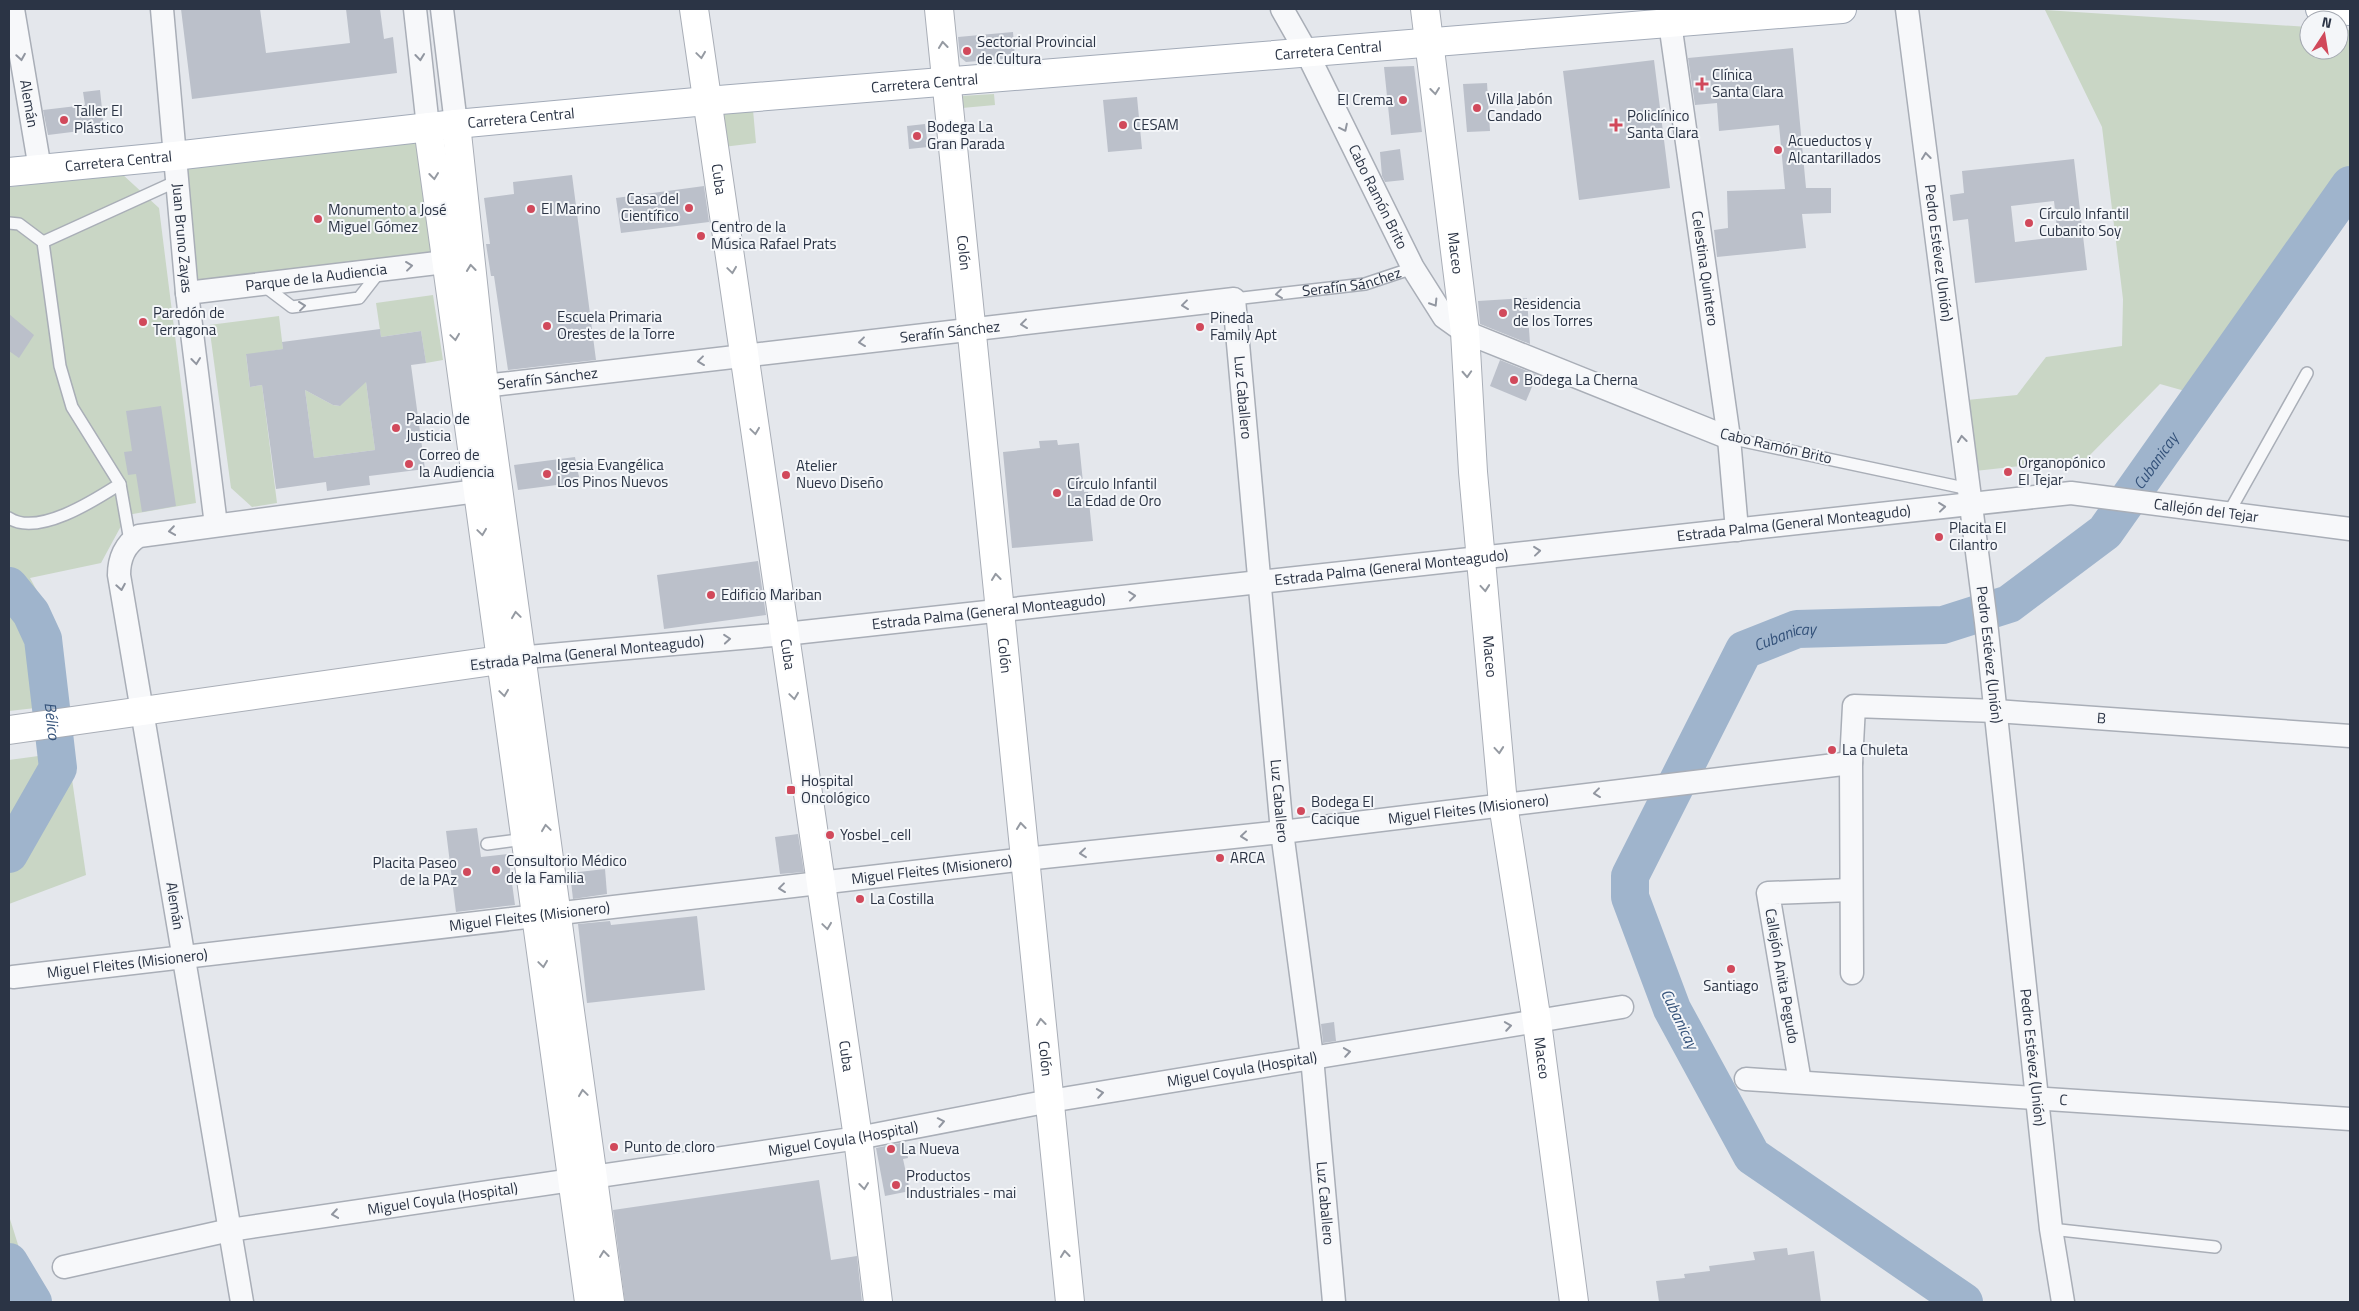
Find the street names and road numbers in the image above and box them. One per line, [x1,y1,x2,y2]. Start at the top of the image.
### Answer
street label: Carretera Central [1274,34,1383,66]
street label: Carretera Central [870,67,979,99]
street label: Alemán [14,78,45,129]
street label: Carretera Central [467,101,576,134]
street label: Cabo Ramón Brito [1343,140,1414,253]
street label: Carretera Central [64,144,173,178]
street label: Cuba [706,162,733,197]
street label: Juan Bruno Zayas [166,182,199,294]
street label: Pedro Estévez (Unión) [1919,183,1959,323]
street label: Celestina Quintero [1686,209,1725,327]
street label: Maceo [1442,231,1470,275]
street label: Colón [951,234,977,271]
street label: Parque de la Audiencia [244,257,389,297]
street label: Serafín Sánchez [1301,261,1404,302]
street label: Serafín Sánchez [898,314,1001,349]
street label: Luz Caballero [1228,355,1259,440]
street label: Serafín Sánchez [496,361,599,395]
street label: Cabo Ramón Brito [1718,421,1834,470]
street label: Callejón del Tejar [2152,492,2260,528]
street label: Estrada Palma (General Monteagudo) [1676,499,1912,547]
street label: Estrada Palma (General Monteagudo) [1273,543,1509,591]
street label: Pedro Estévez (Unión) [1970,585,2009,725]
street label: Estrada Palma (General Monteagudo) [871,587,1107,635]
street label: Estrada Palma (General Monteagudo) [469,629,705,676]
street label: Maceo [1477,635,1504,679]
street label: Cuba [775,637,802,672]
street label: Colón [992,637,1018,674]
street label: B [2096,706,2107,730]
street label: Luz Caballero [1264,758,1295,844]
street label: Miguel Fleites (Misionero) [1387,788,1550,830]
street label: Miguel Fleites (Misionero) [850,849,1013,890]
street label: Alemán [160,880,191,931]
street label: Miguel Fleites (Misionero) [448,895,611,937]
street label: Callejón Anita Pegudo [1759,906,1806,1045]
street label: Miguel Fleites (Misionero) [46,942,209,984]
street label: Pedro Estévez (Unión) [2014,987,2052,1127]
street label: Maceo [1528,1036,1556,1080]
street label: Cuba [833,1039,860,1074]
street label: Colón [1033,1040,1059,1077]
street label: Miguel Coyula (Hospital) [1165,1045,1319,1093]
street label: C [2059,1088,2068,1111]
street label: Miguel Coyula (Hospital) [767,1115,920,1162]
street label: Luz Caballero [1310,1160,1341,1246]
street label: Miguel Coyula (Hospital) [366,1176,519,1221]

